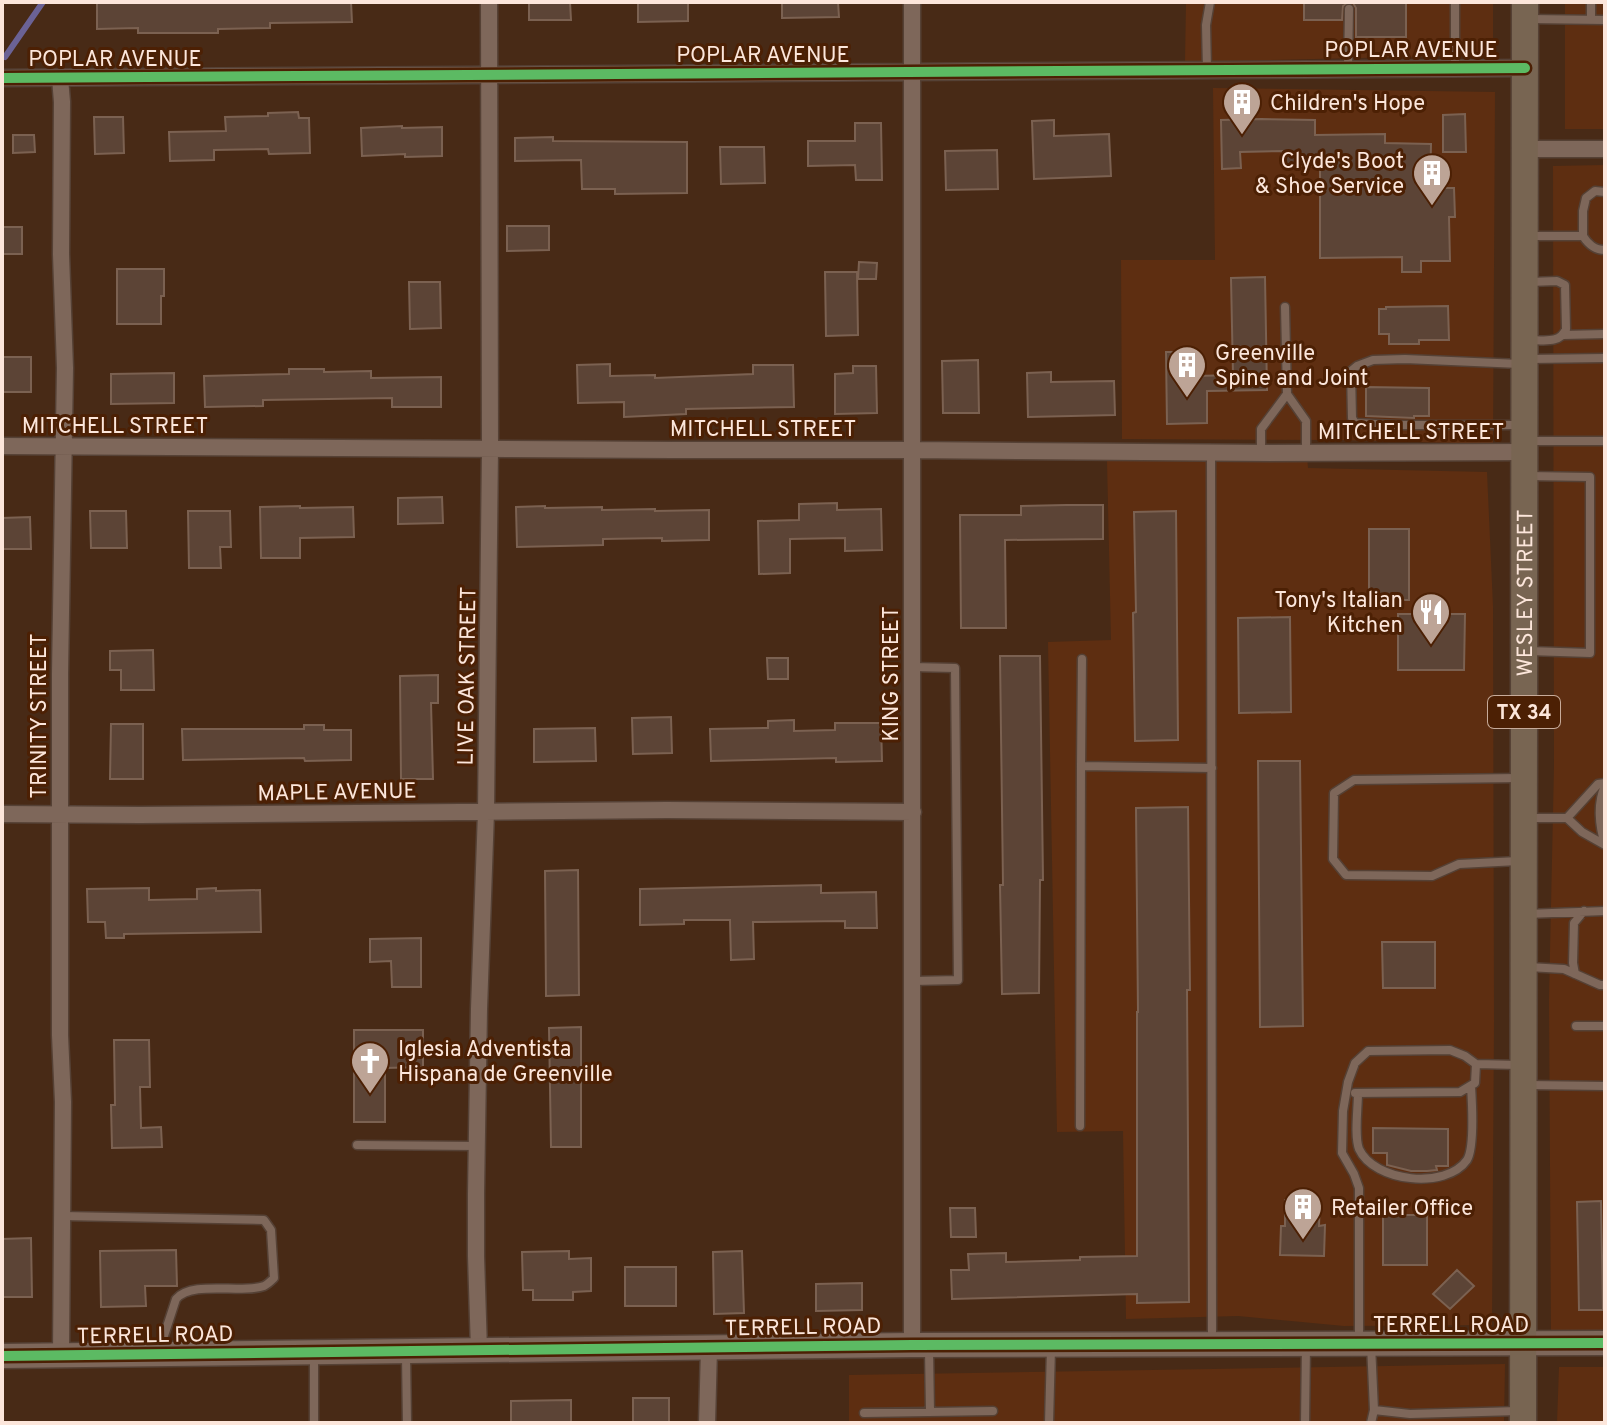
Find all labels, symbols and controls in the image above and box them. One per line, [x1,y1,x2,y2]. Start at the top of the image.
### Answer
street label: POPLAR AVENUE [1324,38,1498,65]
street label: POPLAR AVENUE [676,43,850,70]
street label: POPLAR AVENUE [28,47,202,74]
building icon: Children's Hope [1221,81,1263,136]
place label: Children's Hope [1270,91,1425,118]
place label: Clyde's Boot & Shoe Service [1255,149,1404,201]
building icon: Clyde's Boot & Shoe Service [1411,152,1453,207]
place label: Greenville Spine and Joint [1215,341,1368,393]
building icon: Greenville Spine and Joint [1166,344,1208,399]
street label: MITCHELL STREET [22,414,208,441]
street label: MITCHELL STREET [670,417,856,444]
street label: MITCHELL STREET [1318,420,1504,447]
street label: WESLEY STREET [1513,509,1540,677]
street label: LIVE OAK STREET [453,586,484,766]
place label: Tony's Italian Kitchen [1274,588,1403,640]
restaurant icon: Tony's Italian Kitchen [1410,591,1452,646]
street label: KING STREET [879,606,906,742]
street label: TRINITY STREET [27,633,54,799]
road number: TX 34 [1488,696,1560,728]
street label: MAPLE AVENUE [257,779,417,808]
place label: Iglesia Adventista Hispana de Greenville [398,1037,613,1089]
church icon: Iglesia Adventista Hispana de Greenville [349,1040,391,1095]
building icon: Retailer Office [1282,1186,1324,1241]
place label: Retailer Office [1331,1196,1473,1223]
street label: TERRELL ROAD [1373,1313,1529,1340]
street label: TERRELL ROAD [725,1314,882,1343]
street label: TERRELL ROAD [77,1322,234,1351]

